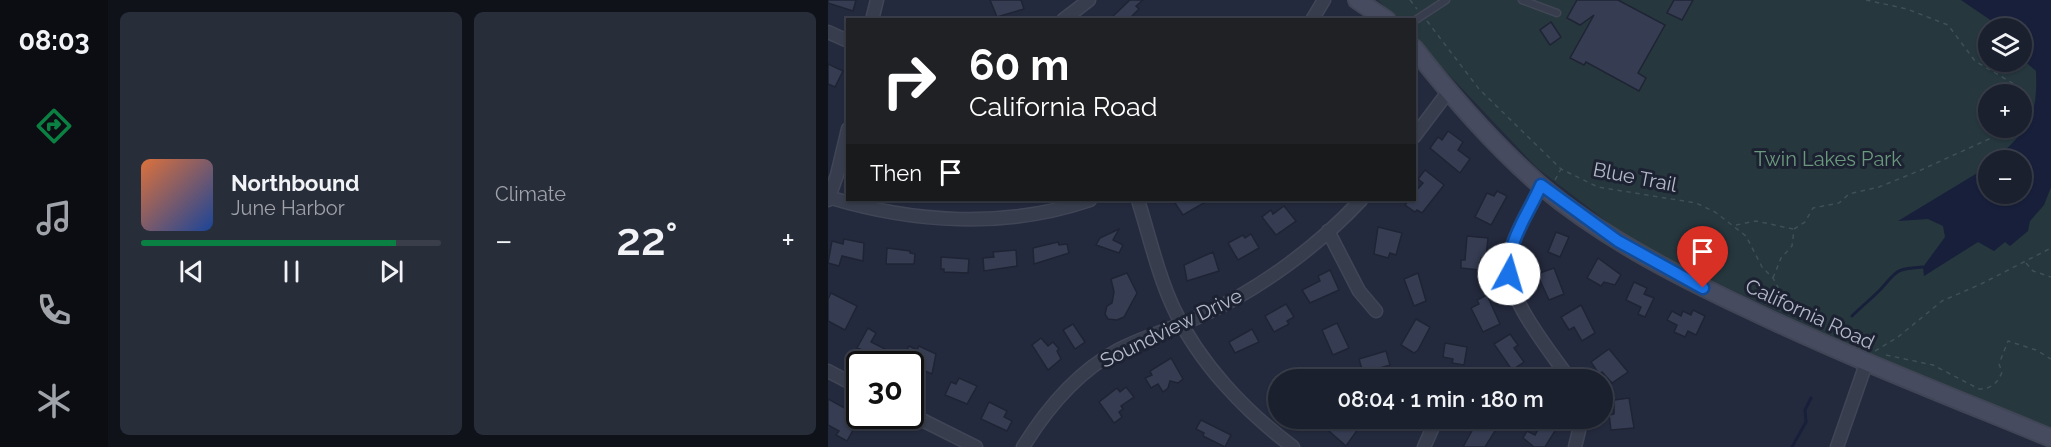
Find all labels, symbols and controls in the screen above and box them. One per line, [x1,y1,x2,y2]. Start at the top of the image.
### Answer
map controls [1978,18,2032,204]
button: layers [1978,18,2032,72]
text: 08:03 [18,25,90,56]
text: 60 m [969,41,1069,90]
icon: right [870,42,948,120]
button: + [1978,84,2032,138]
text: California Road [969,91,1157,122]
icon: directions [33,105,75,147]
park label: Twin Lakes Park [1754,147,1902,171]
button: − [1978,150,2032,204]
icon: arrive [934,156,967,189]
street label: Blue Trail [1591,157,1680,197]
text: Then [870,160,922,186]
text: Northbound [231,170,360,196]
text: Climate [495,182,566,206]
text: June Harbor [231,196,345,220]
icon: music [33,197,75,239]
text: 22° [616,213,678,266]
text: − [495,221,513,260]
text: + [781,221,795,260]
pin [1677,226,1728,288]
icon: arrive [1686,235,1719,268]
position arrow [1477,242,1541,306]
icon: previous [175,255,208,288]
icon: pause [275,255,308,288]
icon: next [375,255,408,288]
street label: California Road [1742,274,1878,354]
street label: Soundview Drive [1096,283,1246,373]
icon: phone [33,289,75,331]
speed limit sign: 30 [846,351,924,429]
icon: climate [33,380,75,422]
text: 08:04 · 1 min · 180 m [1337,386,1544,412]

